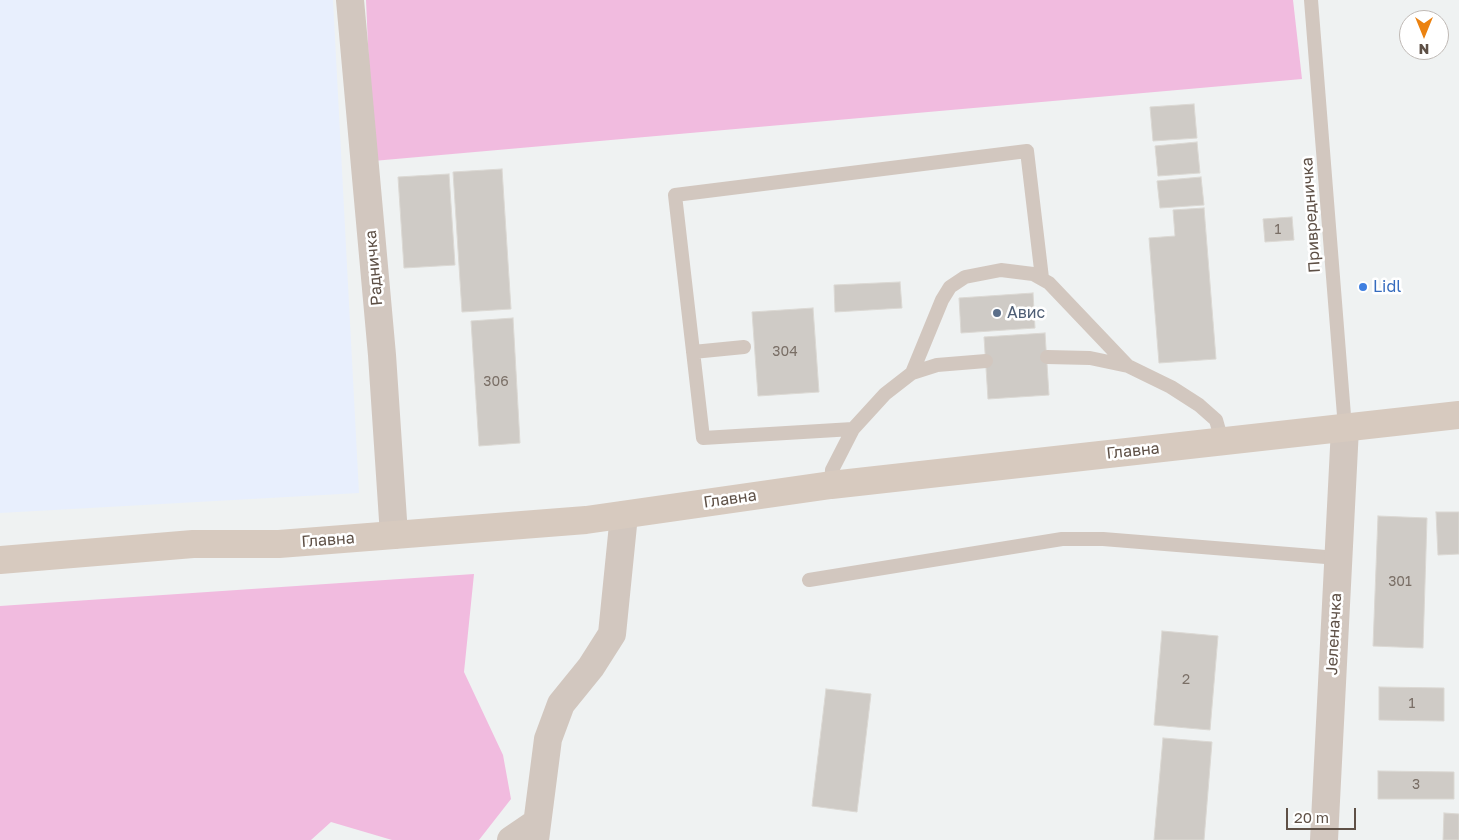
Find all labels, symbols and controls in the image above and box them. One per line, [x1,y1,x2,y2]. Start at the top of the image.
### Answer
north arrow [1399,10,1449,60]
text: N [1419,41,1429,58]
street label: Привредничка [1297,157,1325,273]
house number: 1 [1275,222,1281,238]
street label: Радничка [361,229,387,307]
place label: Lidl [1373,277,1401,297]
marker: Lidl [1357,281,1369,293]
place label: Авис [1007,303,1045,323]
marker: Авис [991,307,1003,319]
house number: 304 [772,344,798,360]
house number: 306 [483,374,509,390]
street label: Главна [1105,439,1161,463]
street label: Главна [702,486,758,512]
street label: Главна [301,529,355,551]
house number: 301 [1388,574,1412,590]
street label: Јеленачка [1322,592,1346,676]
house number: 2 [1182,672,1190,688]
house number: 1 [1409,696,1415,712]
house number: 3 [1412,777,1420,793]
scale bar [1289,798,1359,830]
text: 20 m [1294,808,1329,826]

